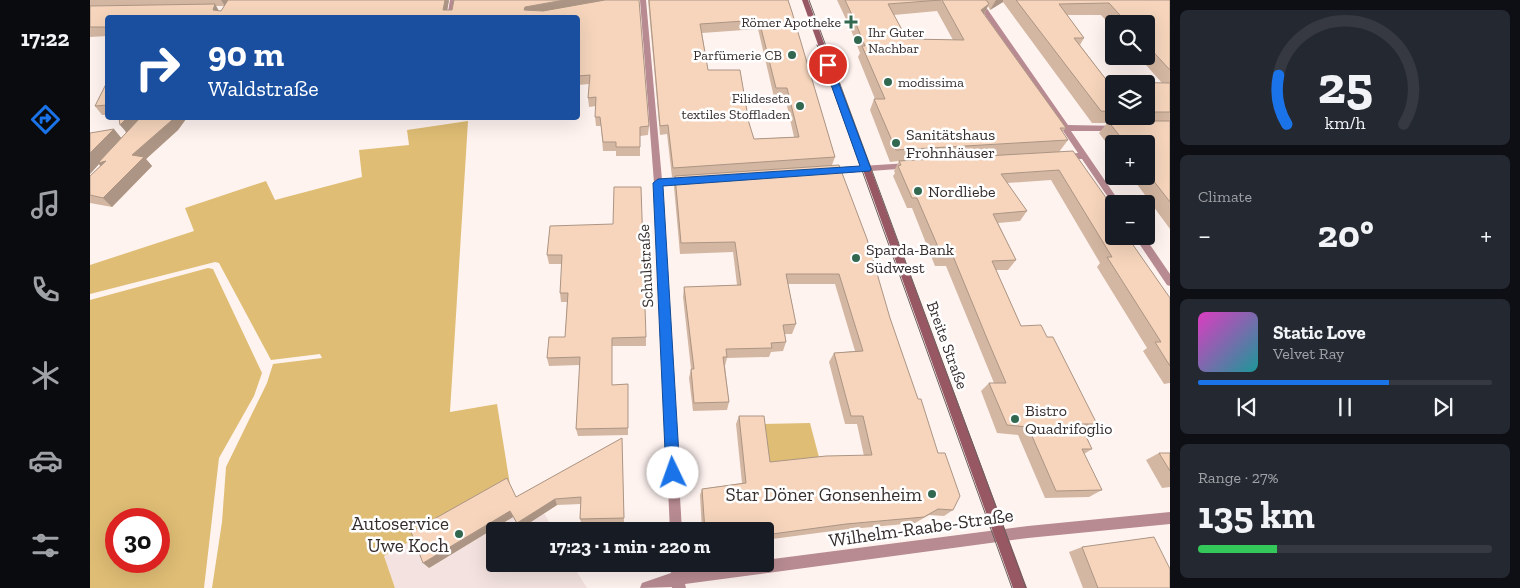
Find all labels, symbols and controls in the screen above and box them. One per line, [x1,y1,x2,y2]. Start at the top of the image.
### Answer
place label: Römer Apotheke [741,14,841,31]
map controls [1105,15,1155,245]
button: search [1105,15,1155,65]
marker: Römer Apotheke [845,16,857,28]
place label: Ihr Guter Nachbar [868,24,924,57]
text: 17:22 [21,25,69,52]
text: 90 m [208,33,284,75]
marker: Ihr Guter Nachbar [852,34,864,46]
icon: right [125,35,190,100]
pin [807,44,849,86]
place label: Parfümerie CB [693,47,782,64]
marker: Parfümerie CB [786,49,798,61]
icon: arrive [814,51,842,79]
text: 25 [1317,54,1373,116]
place label: modissima [898,74,964,91]
text: Waldstraße [208,75,319,102]
button: layers [1105,75,1155,125]
marker: modissima [882,76,894,88]
place label: Filideseta textiles Stoffladen [681,90,790,123]
marker: Filideseta textiles Stoffladen [794,100,806,112]
icon: directions [28,102,63,137]
text: km/h [1325,112,1365,134]
place label: Sanitätshaus Frohnhäuser [906,125,995,162]
button: + [1105,135,1155,185]
marker: Sanitätshaus Frohnhäuser [890,137,902,149]
place label: Nordliebe [928,182,996,201]
marker: Nordliebe [912,185,924,197]
icon: music [28,187,63,222]
text: Climate [1198,187,1252,206]
button: − [1105,195,1155,245]
text: 20° [1318,211,1374,257]
text: − [1198,219,1211,252]
text: + [1480,219,1492,252]
street label: Schulstraße [634,224,657,308]
place label: Sparda-Bank Südwest [866,240,955,277]
marker: Sparda-Bank Südwest [850,252,862,264]
icon: phone [28,272,63,307]
street label: Breite Straße [923,299,972,392]
text: Static Love [1273,321,1366,344]
text: Velvet Ray [1273,344,1344,363]
icon: climate [28,358,63,393]
icon: previous [1233,393,1261,421]
icon: pause [1331,393,1359,421]
icon: next [1429,393,1457,421]
place label: Bistro Quadrifoglio [1025,401,1112,438]
marker: Bistro Quadrifoglio [1009,413,1021,425]
icon: car [28,443,63,478]
position arrow [646,446,698,498]
text: Range · 27% [1198,468,1279,487]
place label: Star Döner Gonsenheim [726,483,923,506]
marker: Star Döner Gonsenheim [926,488,938,500]
text: 135 km [1198,492,1315,538]
street label: Wilhelm-Raabe-Straße [827,503,1015,552]
speed limit sign: 30 [105,508,170,573]
place label: Autoservice Uwe Koch [352,512,449,557]
icon: filters [28,528,63,563]
marker: Autoservice Uwe Koch [453,528,465,540]
text: 17:23 · 1 min · 220 m [549,535,711,558]

